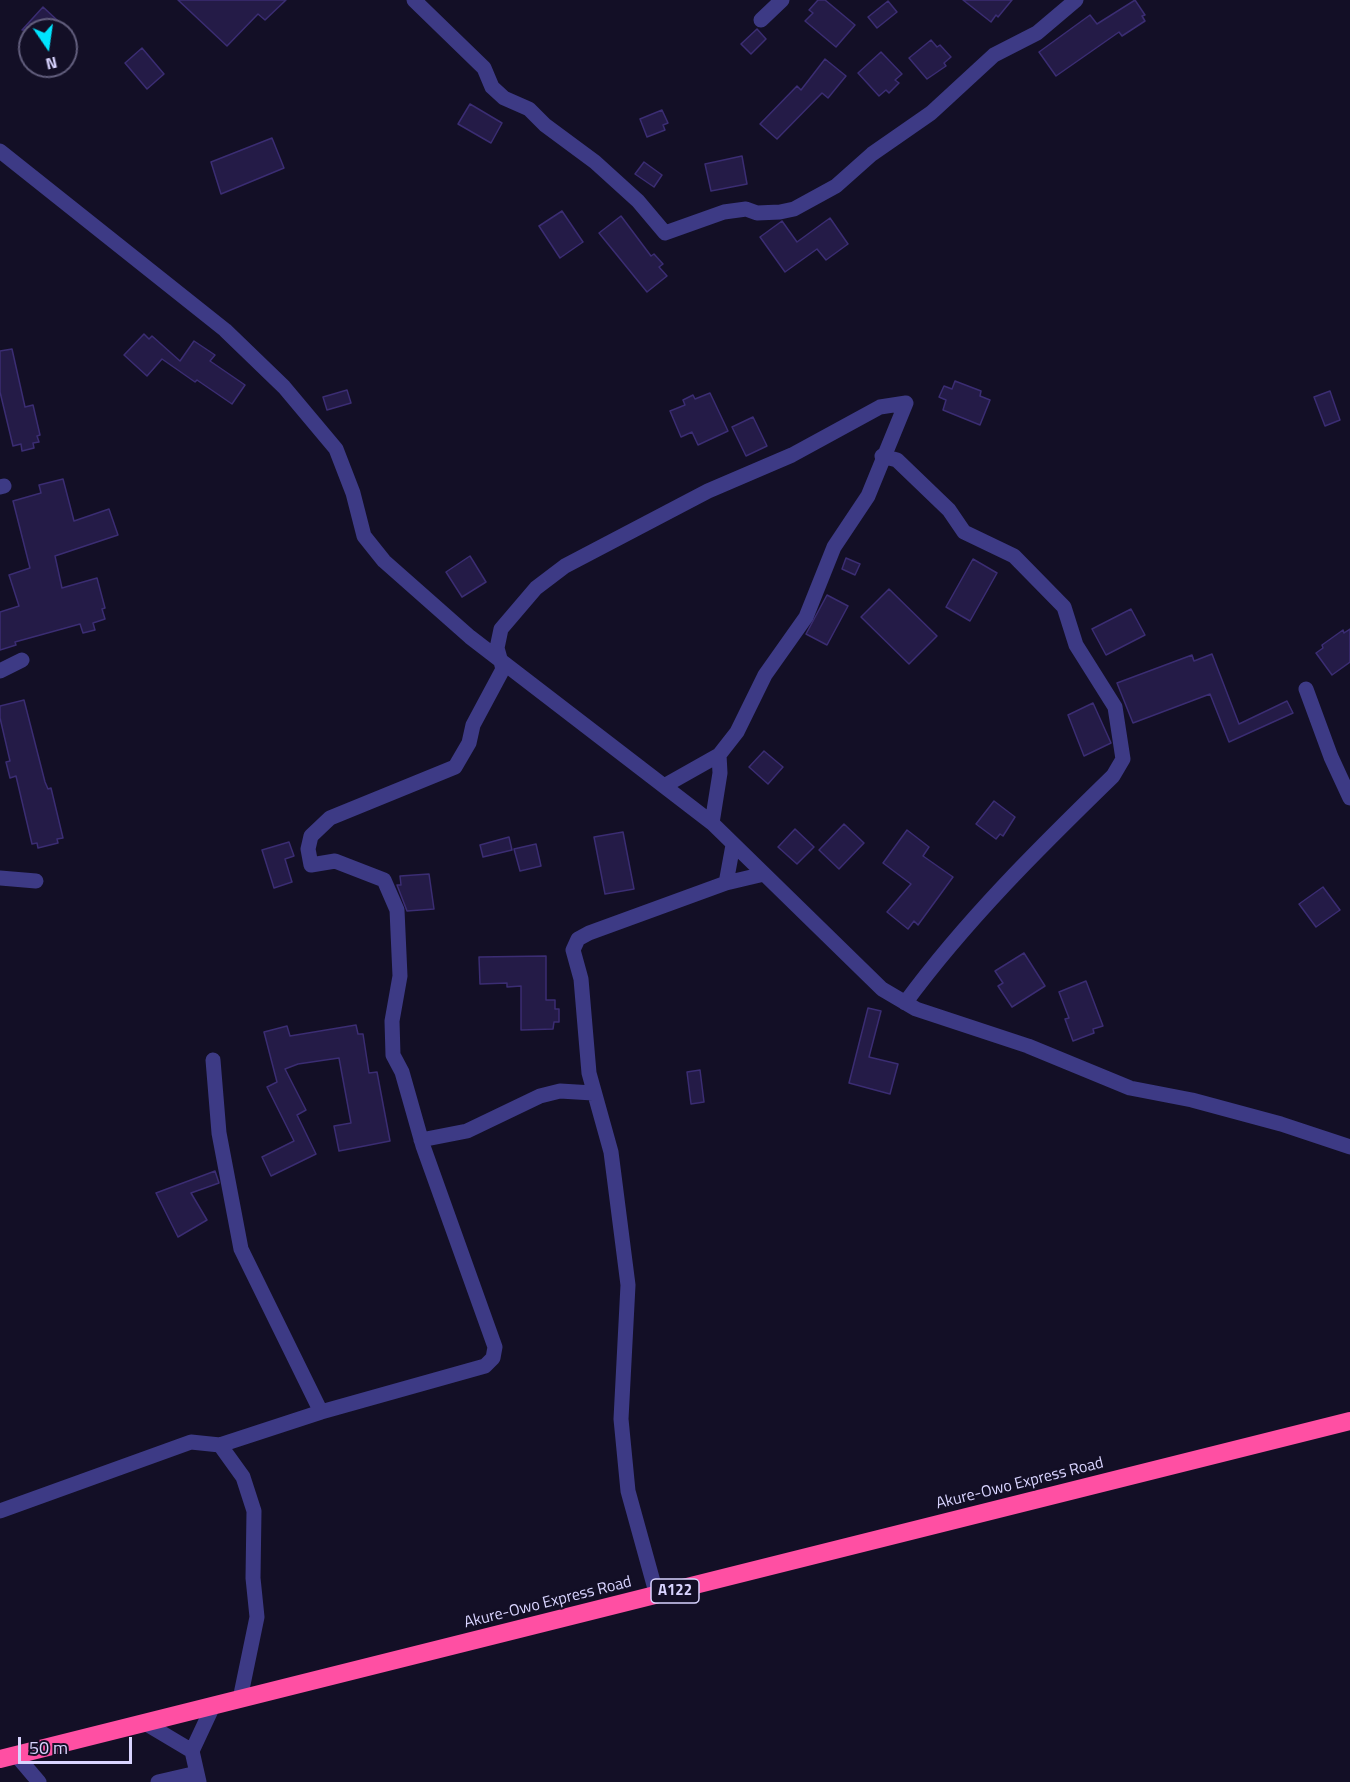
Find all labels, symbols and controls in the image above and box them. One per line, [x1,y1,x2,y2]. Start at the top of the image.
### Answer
north arrow [18,18,78,78]
text: N [43,51,60,77]
street label: Akure-Owo Express Road [934,1454,1106,1514]
street label: Akure-Owo Express Road [462,1573,634,1633]
road number: A122 [651,1579,699,1603]
scale bar [21,1725,135,1763]
text: 50 m [29,1734,68,1761]

